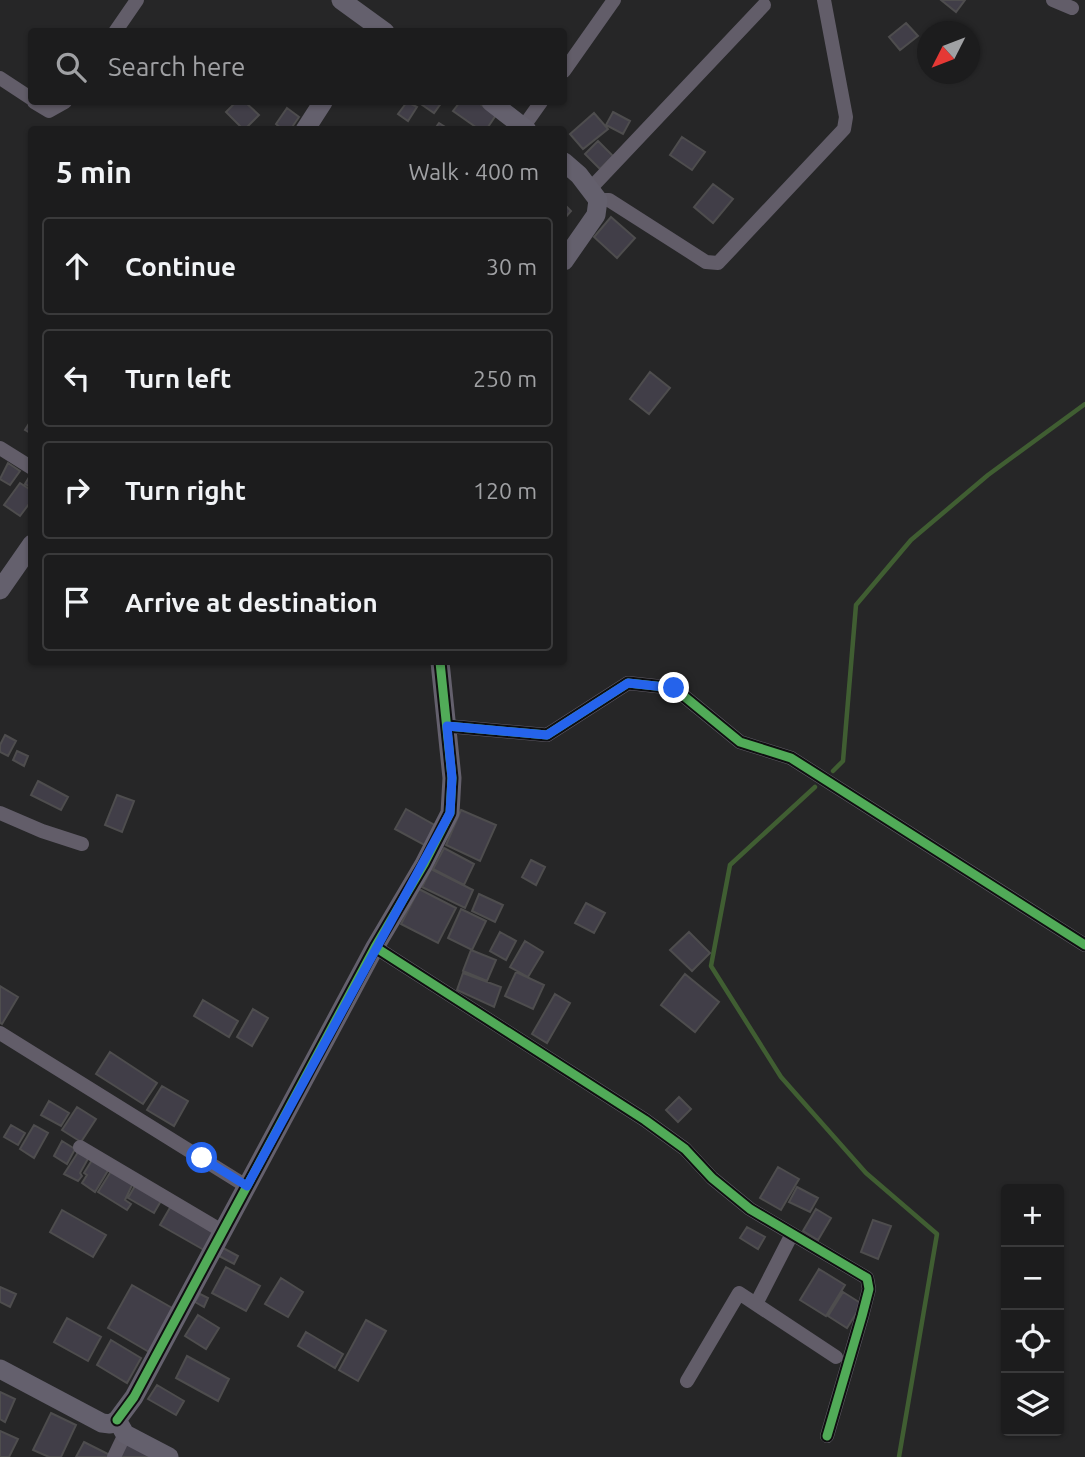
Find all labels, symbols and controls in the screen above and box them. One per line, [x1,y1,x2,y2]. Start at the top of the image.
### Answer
north arrow [917,21,980,84]
search box [28,28,567,105]
icon: search [52,48,90,86]
text: Search here [108,52,245,81]
text: 5 min [56,155,132,189]
text: Walk · 400 m [408,159,539,184]
icon: ahead [58,247,96,285]
text: Continue [125,252,236,281]
text: 30 m [486,254,537,279]
icon: left [58,359,96,397]
text: Turn left [125,364,231,393]
text: 250 m [473,366,537,391]
icon: right [58,471,96,509]
text: Turn right [125,476,246,505]
text: 120 m [473,478,537,503]
icon: arrive [58,583,96,621]
text: Arrive at destination [125,588,378,617]
route end [658,672,689,703]
route start [186,1142,217,1173]
map controls [1001,1184,1064,1436]
button: + [1001,1184,1064,1247]
button: − [1001,1247,1064,1310]
button: locate [1001,1310,1064,1373]
button: layers [1001,1373,1064,1436]

